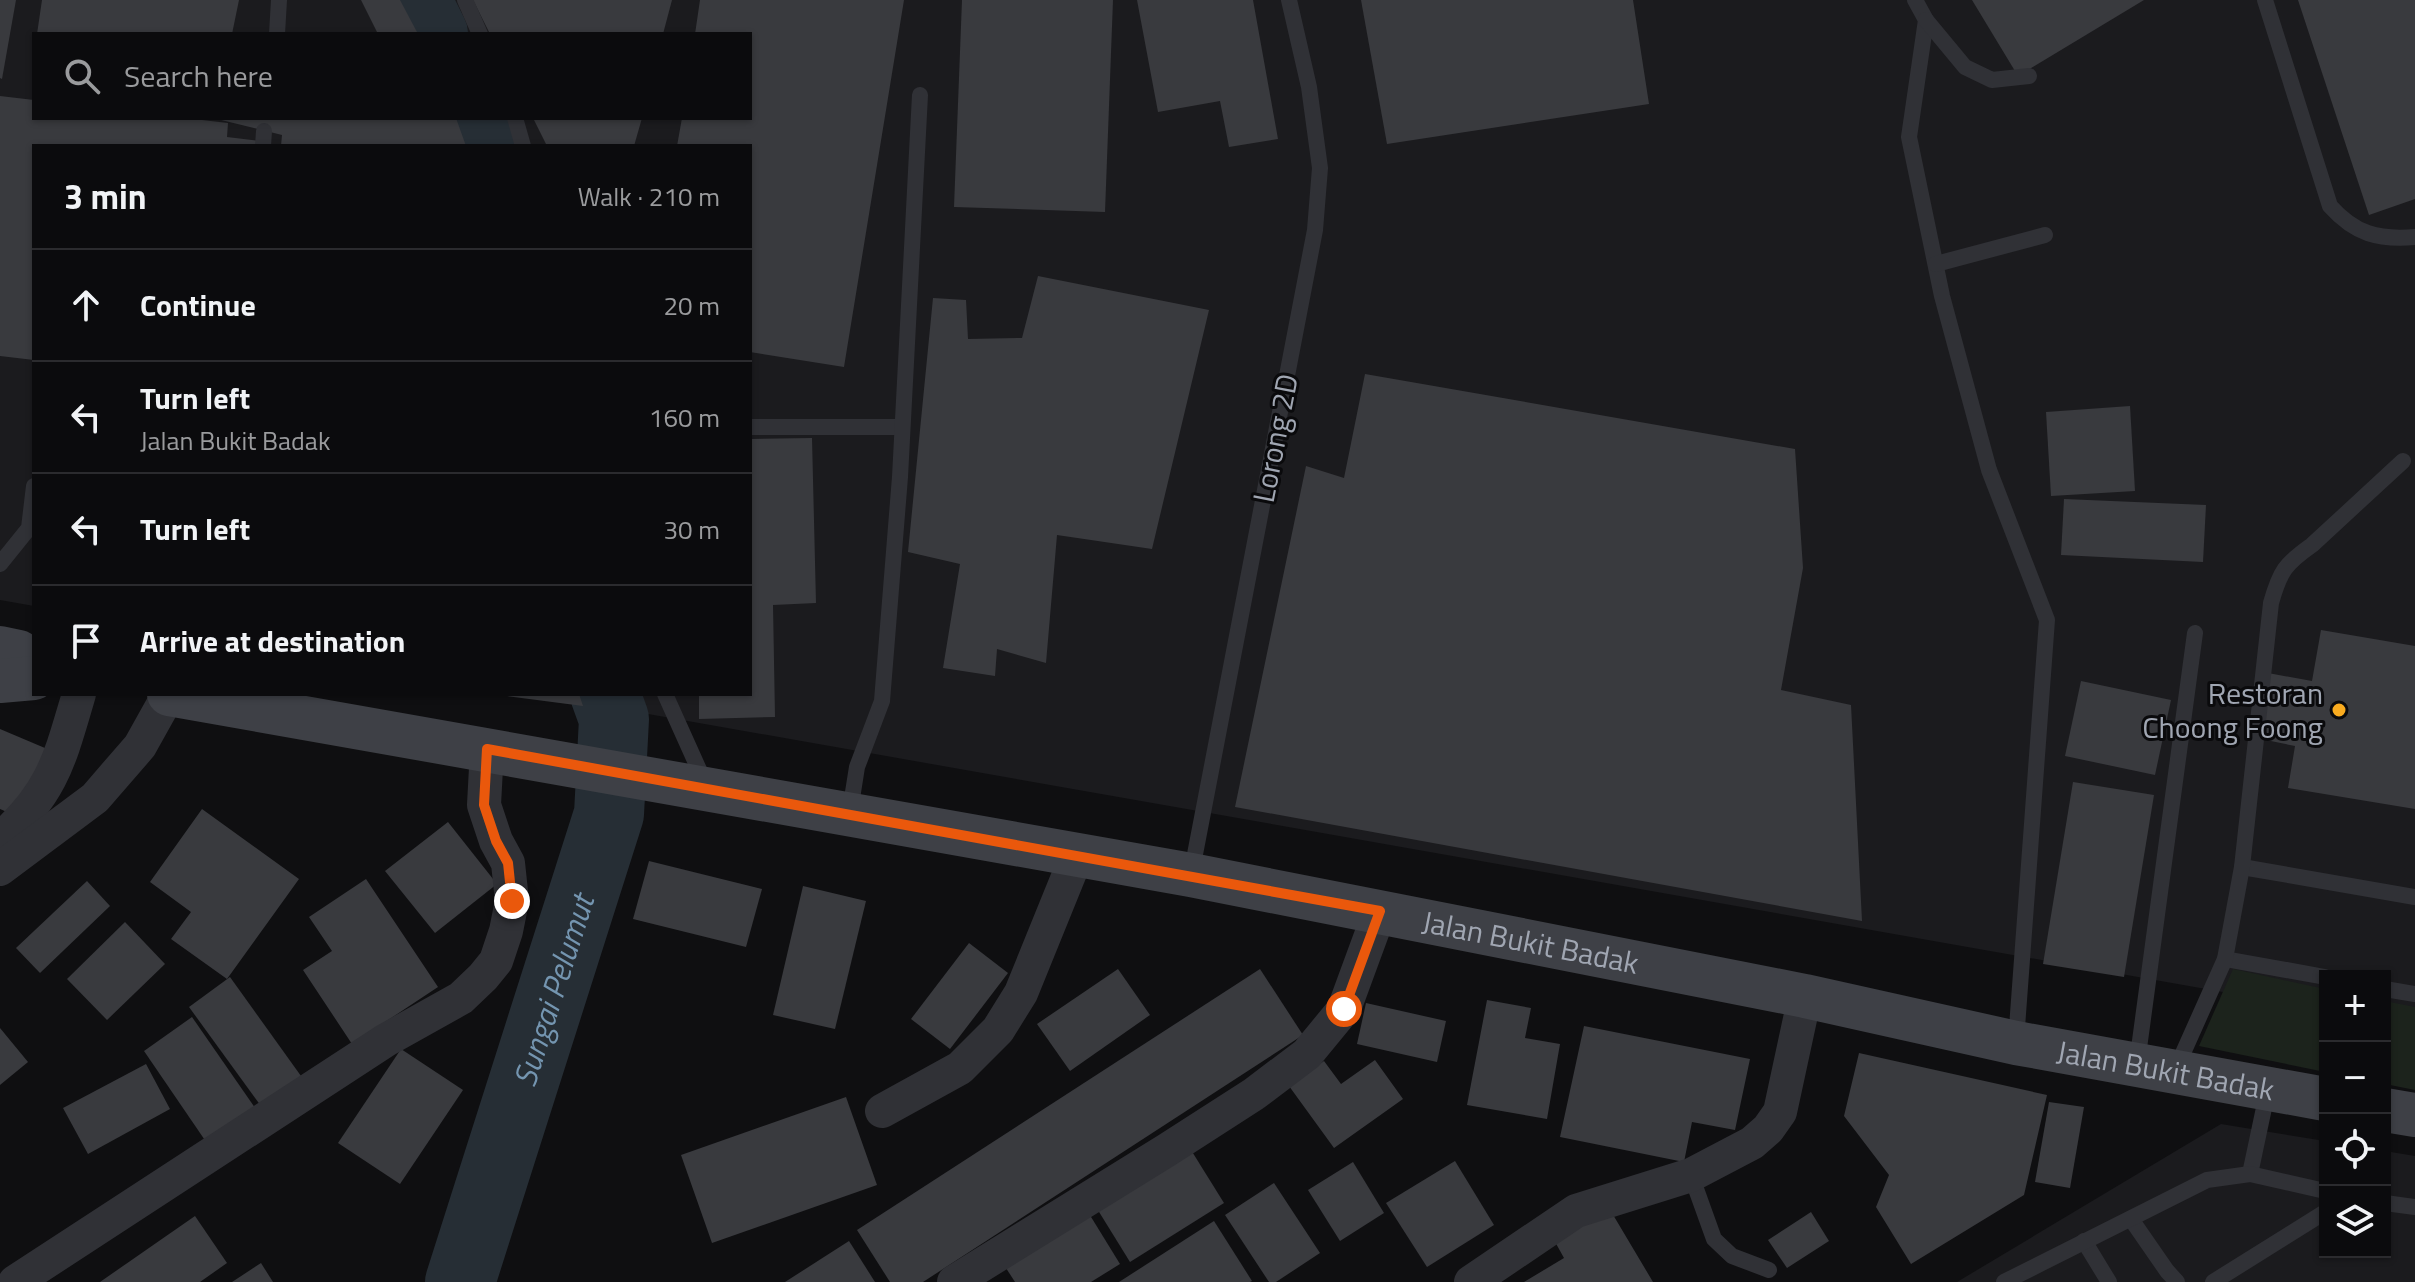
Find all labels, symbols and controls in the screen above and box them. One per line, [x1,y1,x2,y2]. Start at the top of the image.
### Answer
search box [32,32,752,120]
text: Search here [124,53,273,99]
icon: search [60,54,104,98]
text: 3 min [64,170,147,222]
text: Walk · 210 m [578,177,720,216]
text: Continue [140,282,256,328]
icon: ahead [64,283,108,327]
text: 20 m [663,286,720,325]
street label: Lorong 2D [1240,370,1310,506]
text: Turn left [140,375,250,421]
icon: left [64,395,108,439]
text: 160 m [649,398,720,437]
text: Jalan Bukit Badak [140,421,330,460]
text: Turn left [140,506,250,552]
icon: left [64,507,108,551]
text: 30 m [663,510,720,549]
text: Arrive at destination [140,618,405,664]
icon: arrive [64,619,108,663]
place label: Restoran Choong Foong [2142,670,2323,750]
marker: Restoran Choong Foong [2330,701,2348,719]
route end [494,883,530,919]
water label: Sungai Pelumut [500,885,607,1092]
street label: Jalan Bukit Badak [1418,898,1643,986]
map controls [2319,970,2391,1258]
button: + [2319,970,2391,1042]
route start [1326,991,1362,1027]
street label: Jalan Bukit Badak [2053,1028,2278,1112]
button: − [2319,1042,2391,1114]
button: locate [2319,1114,2391,1186]
button: layers [2319,1186,2391,1258]

